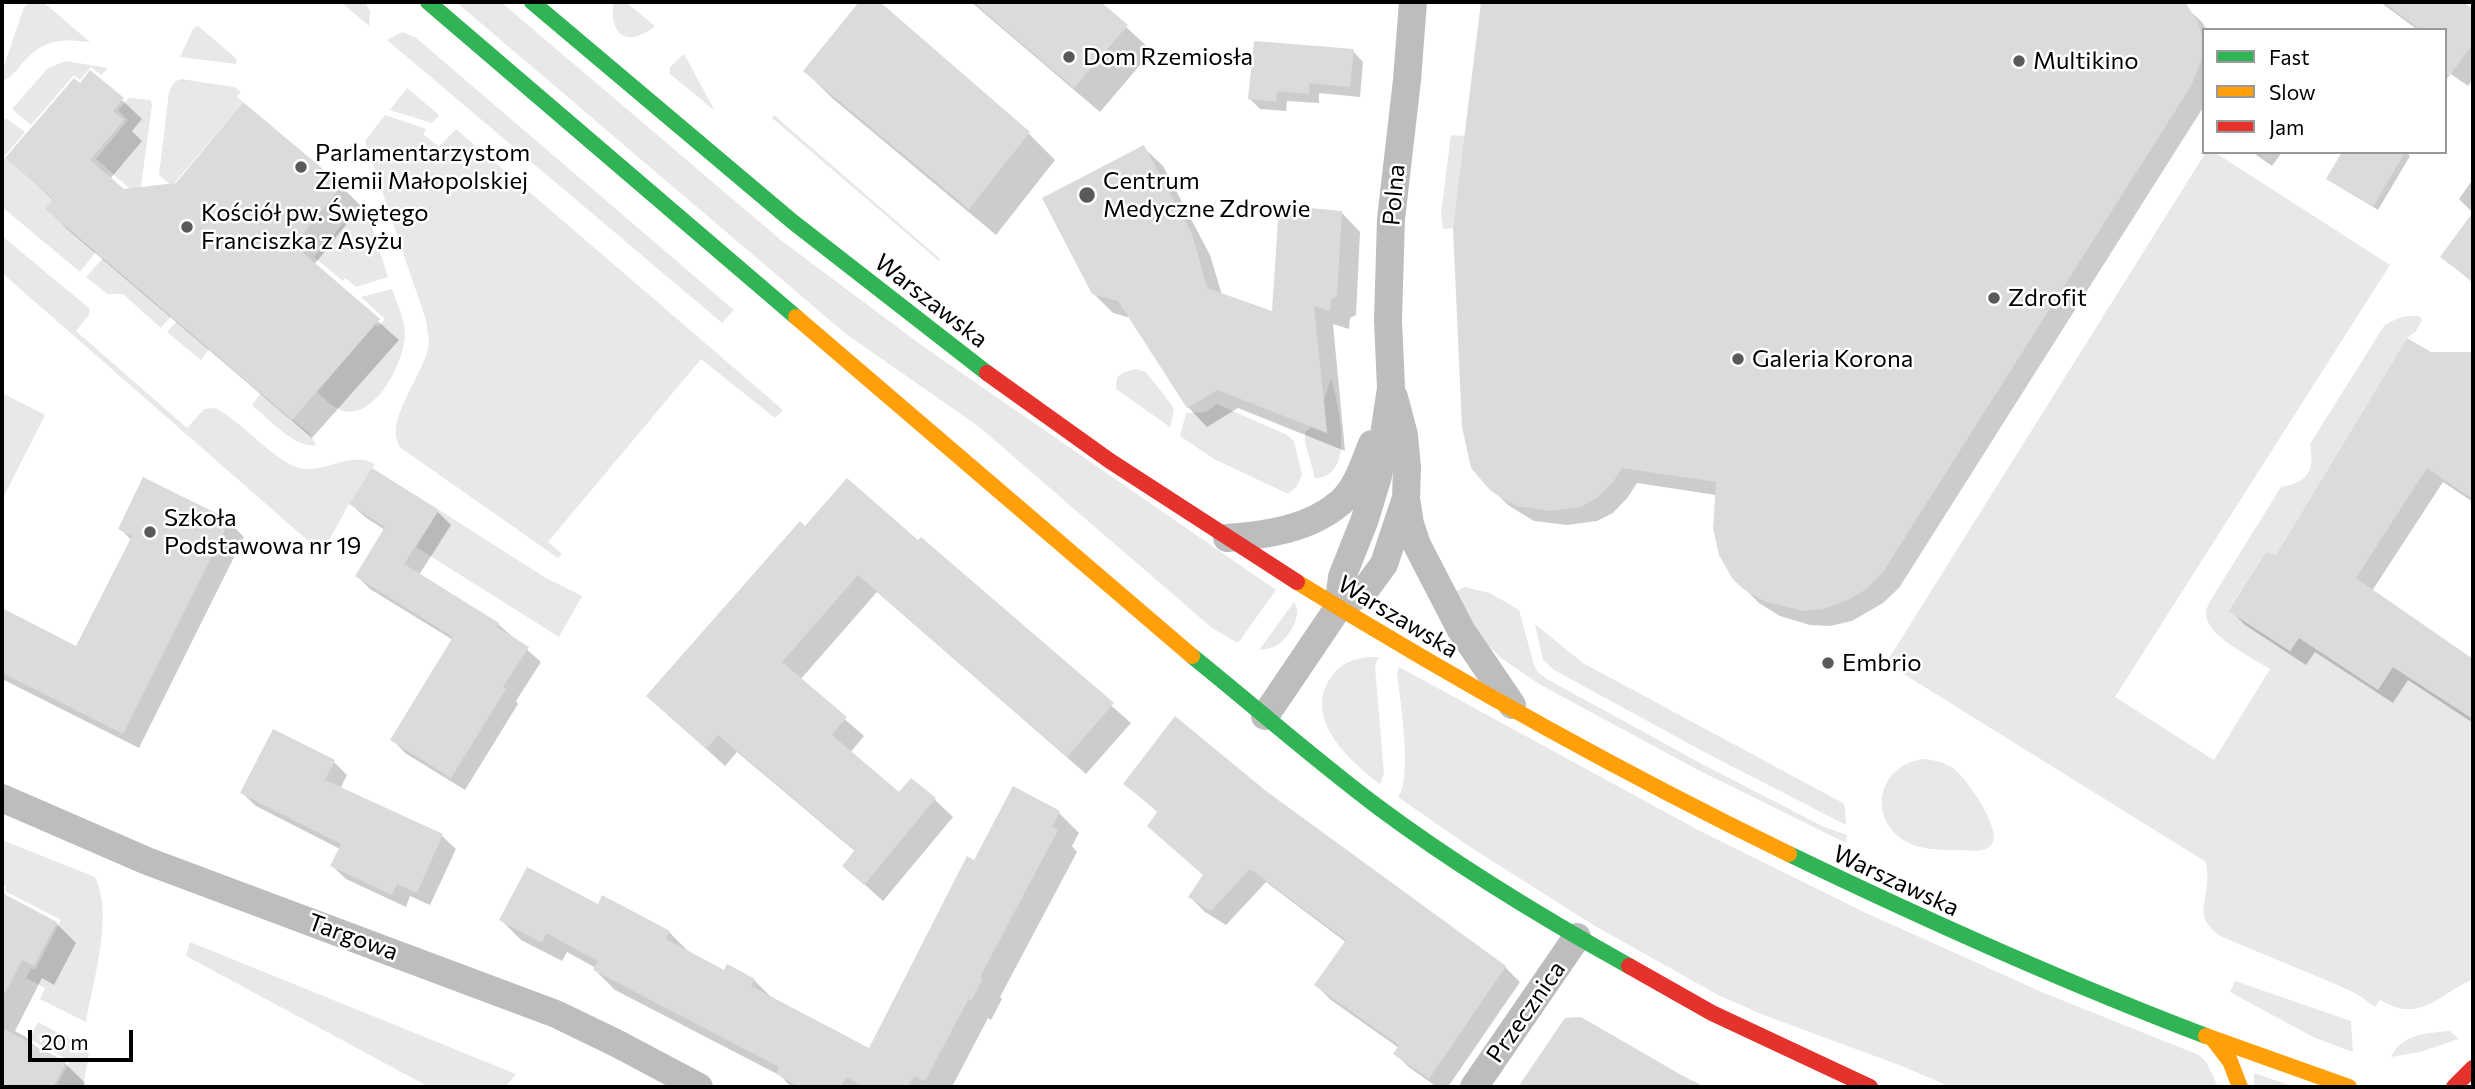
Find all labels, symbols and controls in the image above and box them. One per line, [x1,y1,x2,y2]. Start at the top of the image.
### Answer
legend [2202,28,2447,154]
place label: Dom Rzemiosła [1083,43,1253,71]
text: Fast [2269,44,2310,69]
place label: Multikino [2033,47,2139,75]
marker: Dom Rzemiosła [1061,49,1077,65]
marker: Multikino [2011,53,2027,69]
text: Slow [2269,79,2316,104]
text: Jam [2269,114,2304,139]
place label: Parlamentarzystom Ziemii Małopolskiej [315,139,530,195]
marker: Parlamentarzystom Ziemii Małopolskiej [293,159,309,175]
street label: Polna [1377,163,1411,227]
place label: Centrum Medyczne Zdrowie [1103,167,1310,223]
marker: Centrum Medyczne Zdrowie [1077,185,1097,205]
place label: Kościół pw. Świętego Franciszka z Asyżu [201,199,429,255]
marker: Kościół pw. Świętego Franciszka z Asyżu [179,219,195,235]
street label: Warszawska [869,248,993,354]
place label: Zdrofit [2008,284,2087,312]
marker: Zdrofit [1986,290,2002,306]
place label: Galeria Korona [1752,345,1913,373]
marker: Galeria Korona [1730,351,1746,367]
place label: Szkoła Podstawowa nr 19 [164,504,361,560]
marker: Szkoła Podstawowa nr 19 [142,524,158,540]
street label: Warszawska [1332,570,1464,664]
place label: Embrio [1842,649,1921,677]
marker: Embrio [1820,655,1836,671]
street label: Warszawska [1828,839,1964,923]
street label: Targowa [304,907,402,967]
street label: Przecznica [1481,956,1571,1068]
scale bar [32,1016,136,1060]
text: 20 m [41,1029,89,1054]

